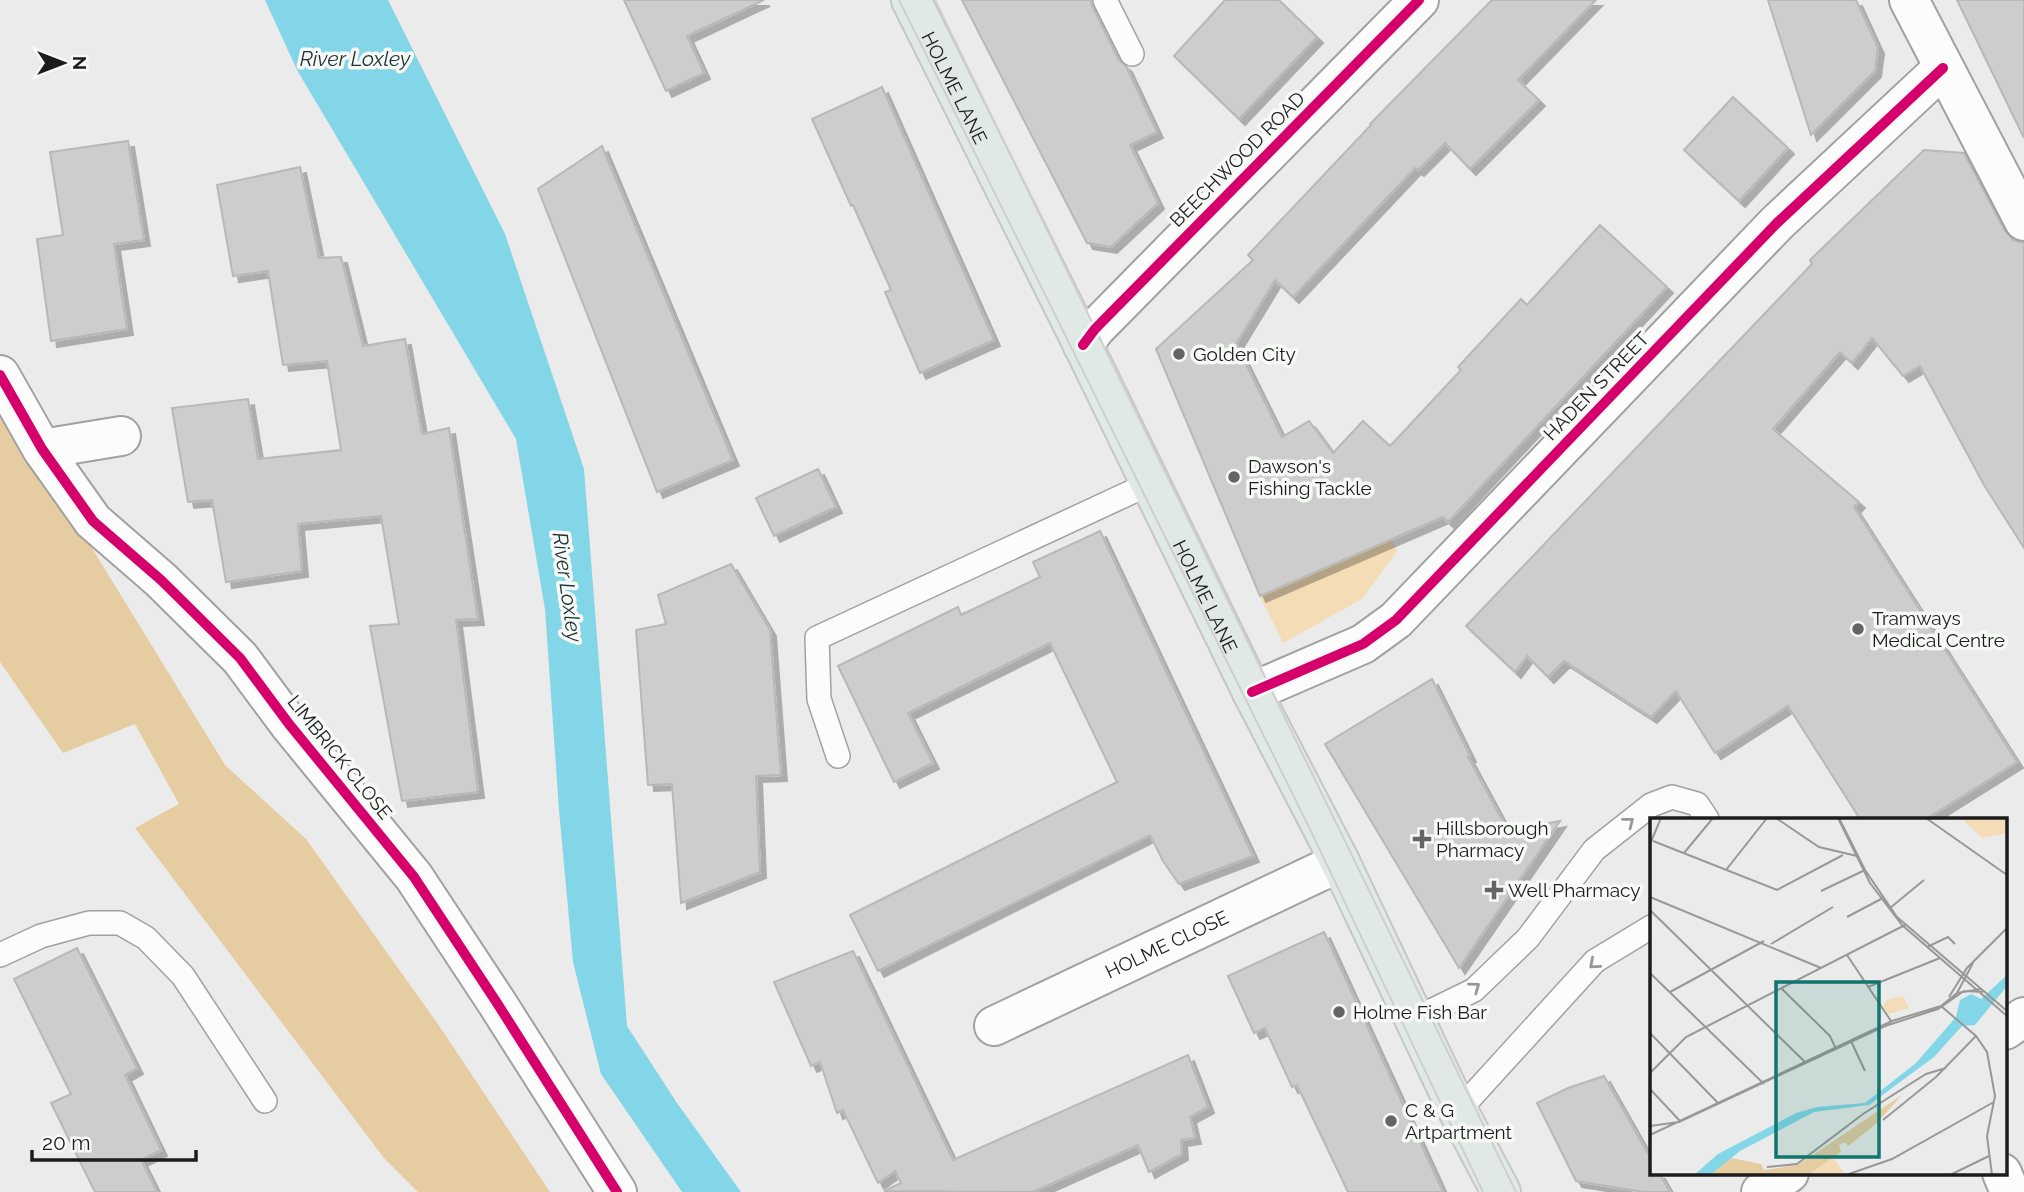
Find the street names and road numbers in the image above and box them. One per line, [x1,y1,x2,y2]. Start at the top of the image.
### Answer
street label: HOLME LANE [918,28,992,148]
street label: BEECHWOOD ROAD [1165,87,1309,231]
street label: HADEN STREET [1539,327,1653,445]
street label: HOLME LANE [1169,536,1242,656]
street label: LIMBRICK CLOSE [283,691,397,823]
street label: HOLME CLOSE [1102,906,1232,983]

